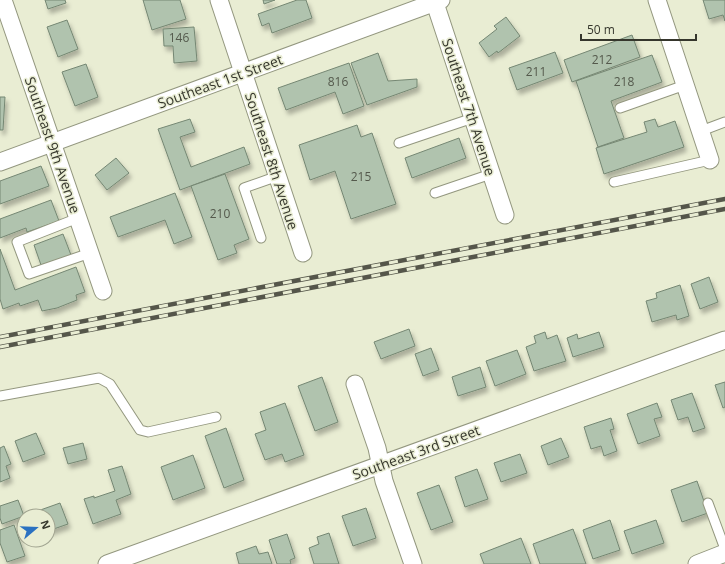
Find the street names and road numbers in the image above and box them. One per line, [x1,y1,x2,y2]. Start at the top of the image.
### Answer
street label: Southeast 7th Avenue [438,36,500,178]
street label: Southeast 1st Street [155,50,285,112]
street label: Southeast 9th Avenue [21,74,85,216]
street label: Southeast 8th Avenue [241,90,303,232]
street label: Southeast 3rd Street [350,420,482,484]

